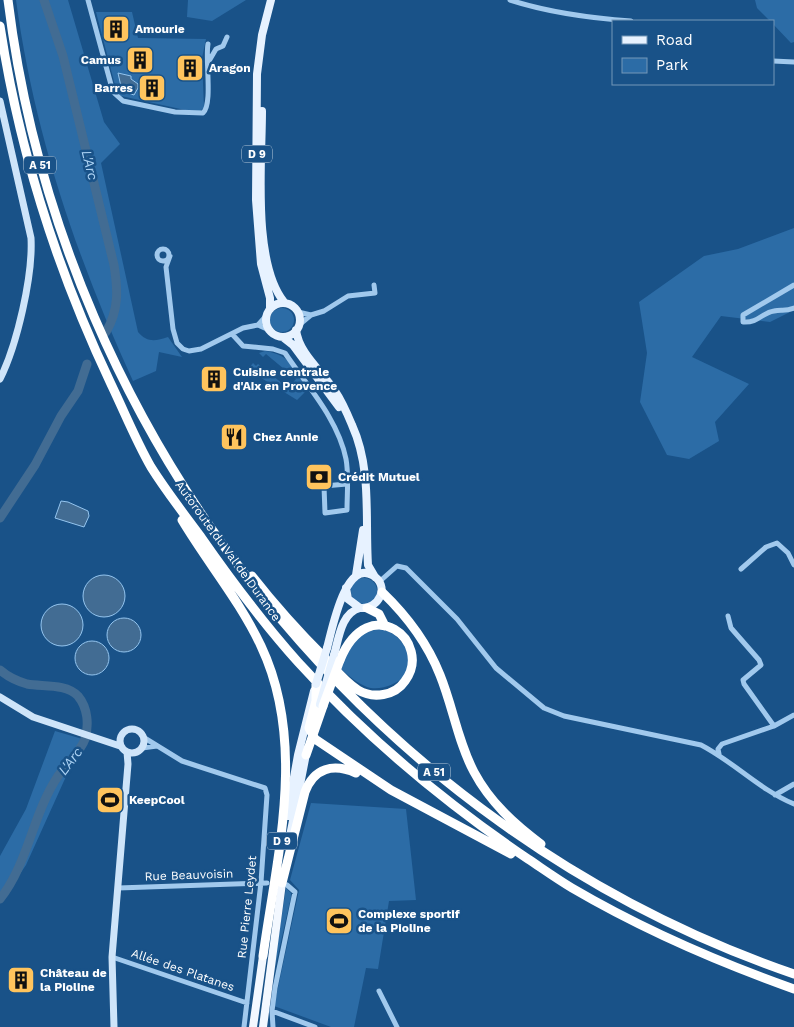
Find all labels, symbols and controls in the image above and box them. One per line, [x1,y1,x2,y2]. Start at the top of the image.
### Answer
building icon: Amourie [101,14,131,44]
legend [612,20,774,85]
place label: Amourie [135,22,185,36]
text: Road [656,31,693,49]
building icon: Camus [125,45,155,75]
place label: Camus [81,53,122,67]
building icon: Aragon [175,53,205,83]
text: Park [656,56,689,74]
place label: Aragon [209,61,251,75]
building icon: Barres [137,73,167,103]
place label: Barres [94,81,134,95]
road number: D 9 [242,146,272,162]
water label: L'Arc [79,148,102,182]
road number: A 51 [24,156,56,174]
building icon: Cuisine centrale d'Aix en Provence [199,364,229,394]
place label: Cuisine centrale d'Aix en Provence [233,365,337,393]
restaurant icon: Chez Annie [219,422,249,452]
place label: Chez Annie [253,430,318,444]
bank icon: Crédit Mutuel [304,462,334,492]
place label: Crédit Mutuel [338,470,420,484]
street label: Autoroute du Val de Durance [172,478,284,624]
water label: L'Arc [55,744,86,778]
road number: A 51 [418,764,450,780]
sports icon: KeepCool [95,785,125,815]
place label: KeepCool [129,793,185,807]
road number: D 9 [267,832,297,849]
street label: Rue Pierre Leydet [235,855,259,959]
street label: Rue Beauvoisin [144,866,234,884]
sports icon: Complexe sportif de la Pioline [324,906,354,936]
place label: Complexe sportif de la Pioline [358,907,460,935]
street label: Allée des Platanes [130,946,236,994]
building icon: Château de la Pioline [6,965,36,995]
place label: Château de la Pioline [40,966,107,994]

